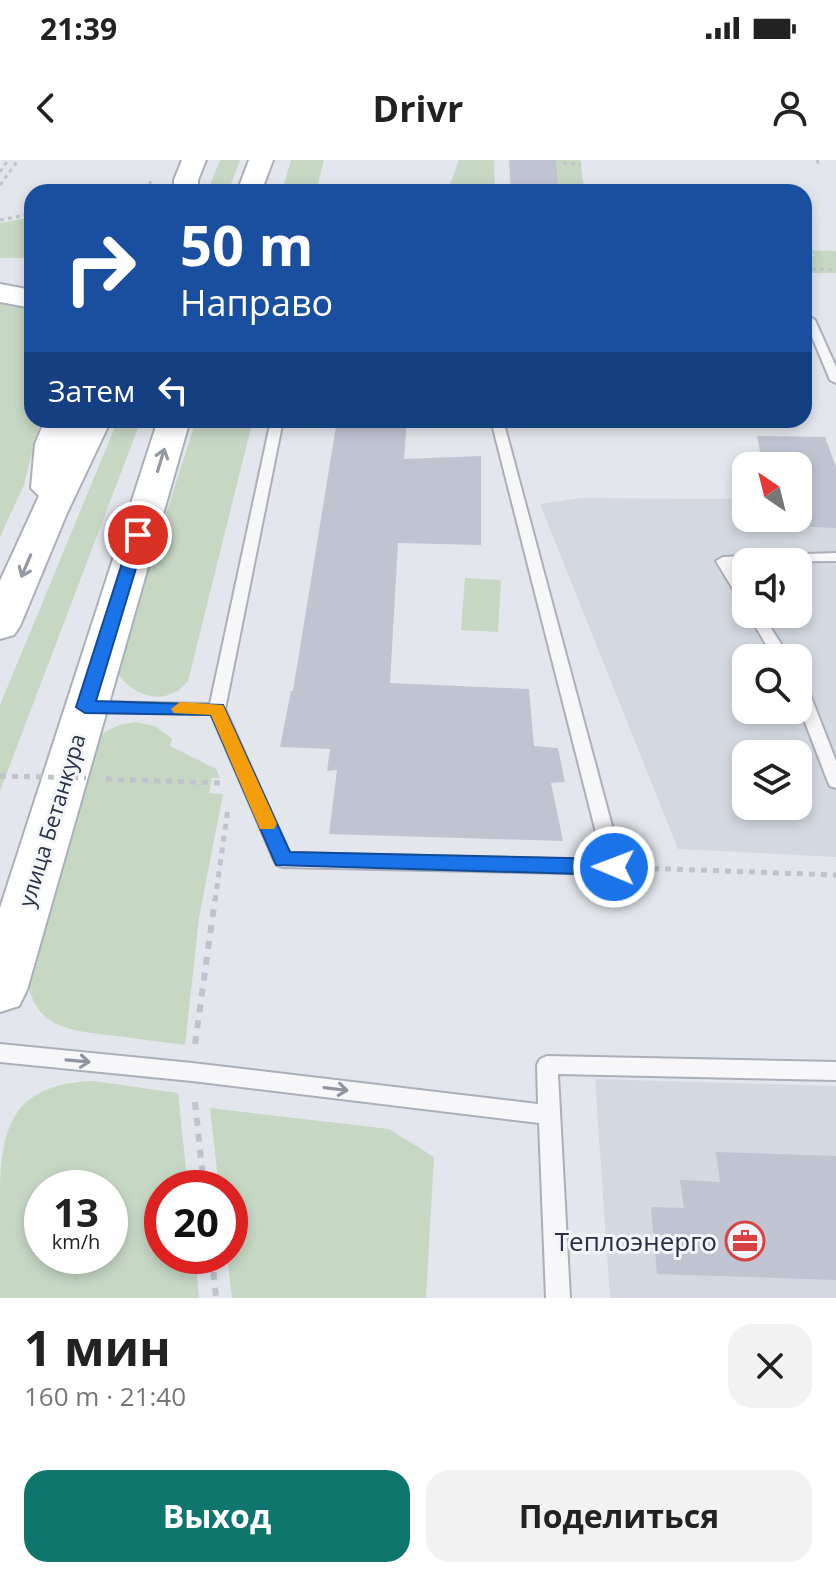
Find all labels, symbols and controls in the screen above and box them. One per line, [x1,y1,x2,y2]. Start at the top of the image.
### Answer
text: 21:39 [40,8,117,49]
text: Drivr [373,84,463,133]
icon: back [24,86,68,130]
icon: person [768,86,812,130]
text: 50 m [180,206,314,282]
icon: right [48,216,152,320]
text: Направо [180,278,333,327]
icon: left [151,368,195,412]
text: Затем [48,370,135,411]
one-way arrow [155,448,170,473]
north arrow [732,452,812,532]
map controls [732,452,812,820]
pin [104,501,172,569]
icon: arrive [116,513,160,557]
button: sound [732,548,812,628]
one-way arrow [17,553,32,578]
button: search [732,644,812,724]
street label: улица Бетанкура [10,730,92,910]
button: layers [732,740,812,820]
position arrow [572,825,656,909]
one-way arrow [64,1053,91,1068]
one-way arrow [322,1082,349,1097]
speed limit sign: 20 [144,1170,248,1274]
text: 13 [53,1184,99,1239]
office icon: Теплоэнерго [724,1220,766,1262]
place label: Теплоэнерго [555,1223,717,1259]
text: km/h [52,1228,100,1255]
text: 1 мин [24,1315,171,1380]
button: close [728,1324,812,1408]
text: 160 m · 21:40 [24,1378,186,1414]
button: Выход [24,1470,410,1562]
button: Поделиться [426,1470,812,1562]

